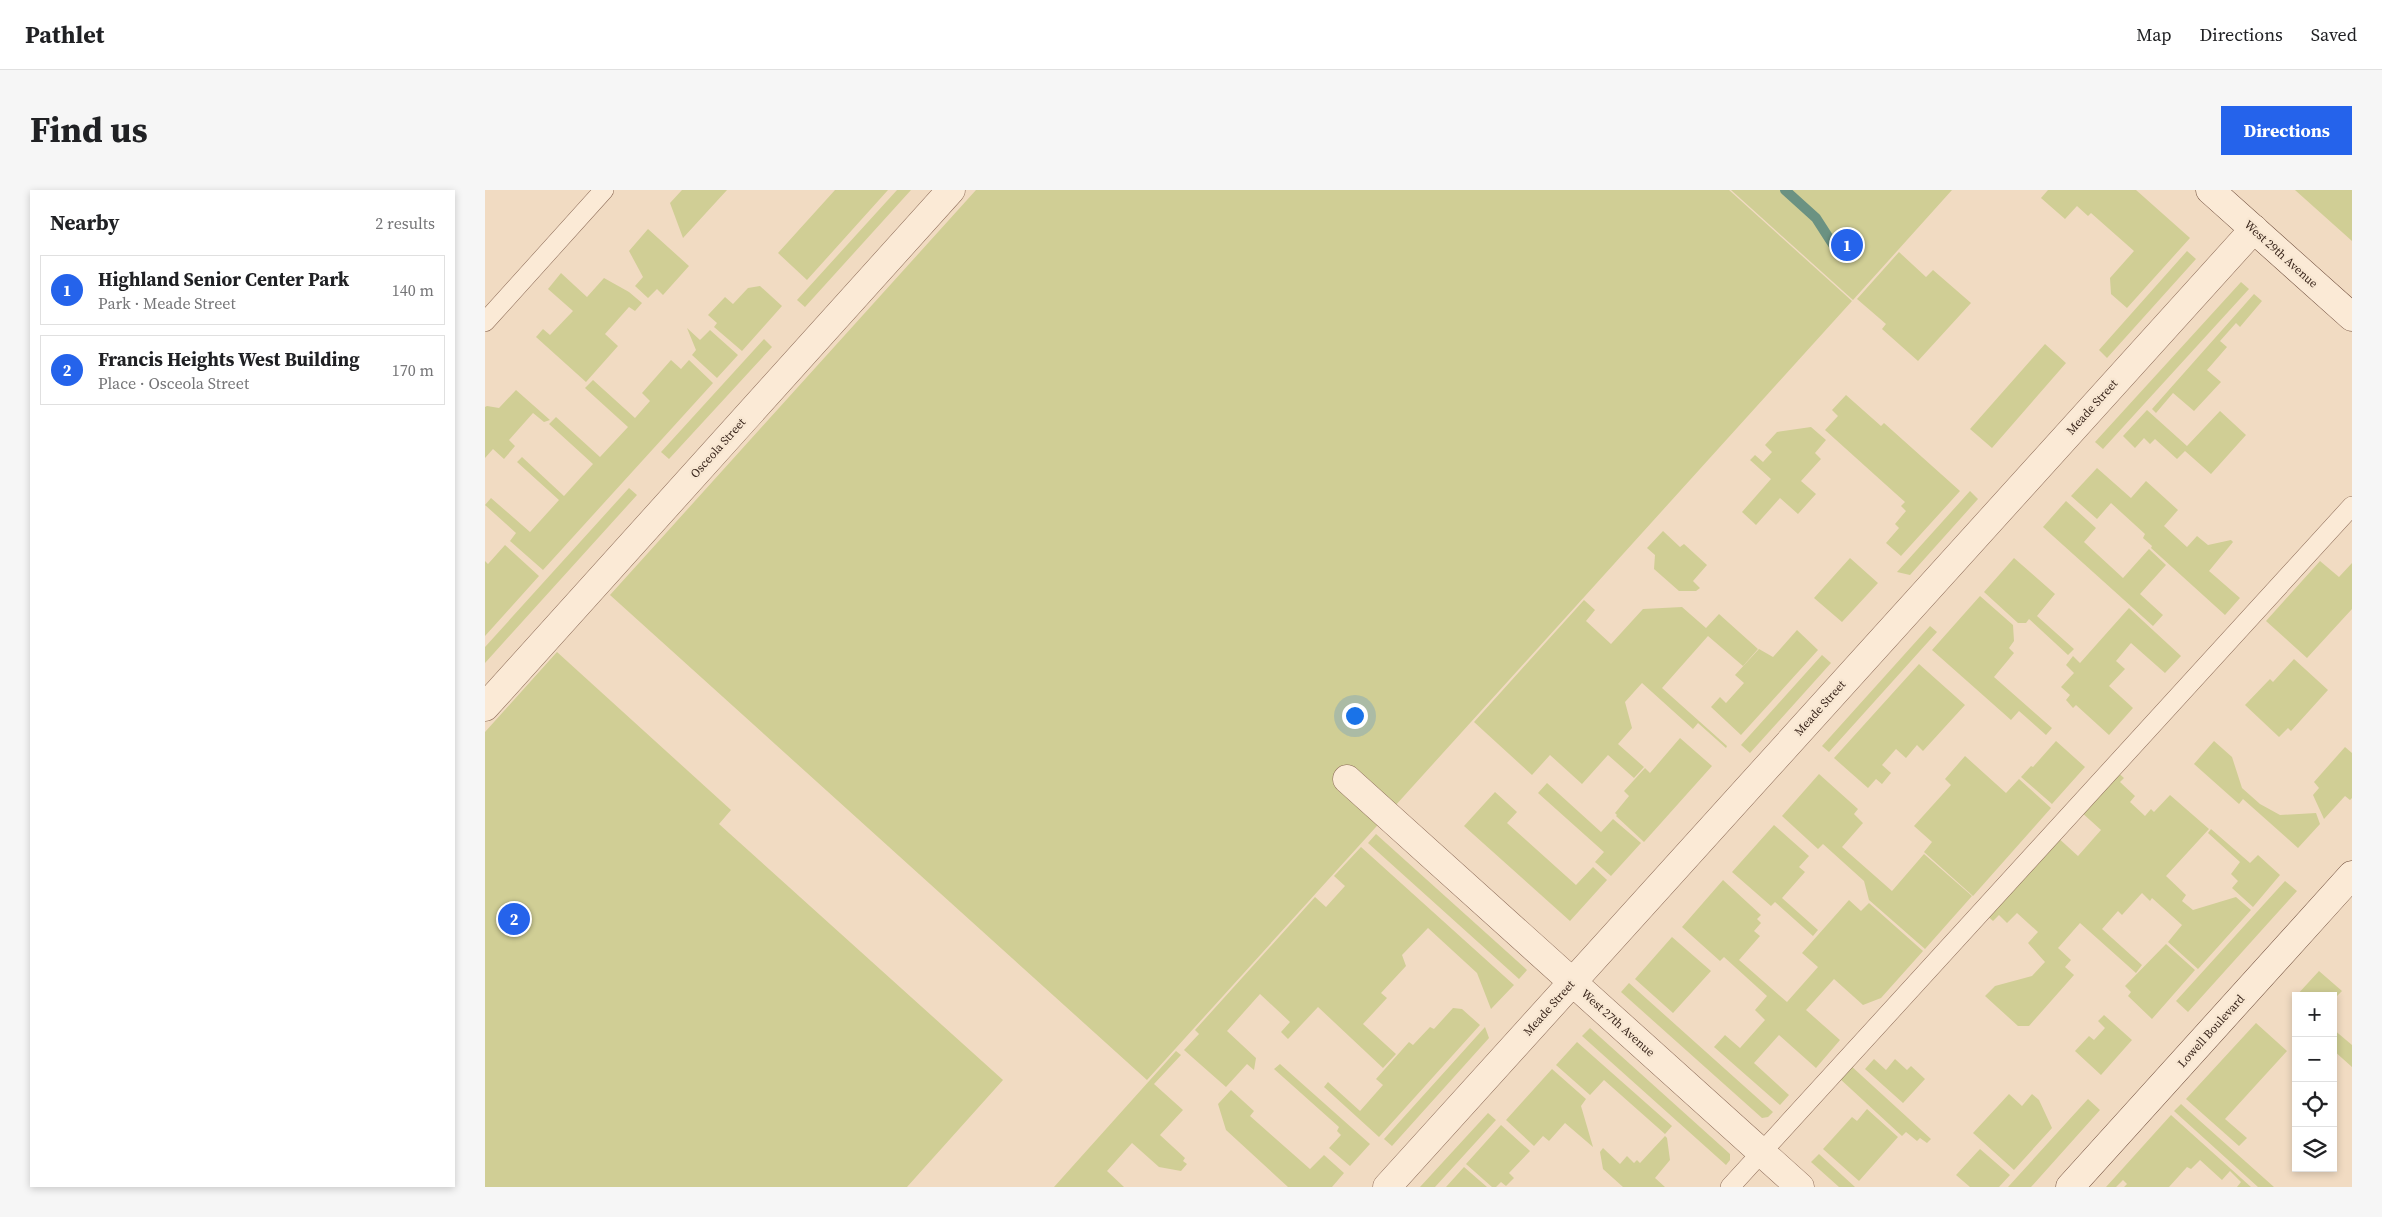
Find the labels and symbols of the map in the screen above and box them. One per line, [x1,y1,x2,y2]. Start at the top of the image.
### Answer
street label: West 29th Avenue [2241,217,2321,291]
pin: 1 [1831,226,1863,264]
street label: Meade Street [2063,376,2121,438]
street label: Osceola Street [687,415,749,481]
street label: Meade Street [1791,677,1849,739]
your location [1342,703,1368,729]
pin: 2 [498,900,530,938]
street label: Meade Street [1520,977,1578,1039]
street label: West 27th Avenue [1578,986,1658,1060]
street label: Lowell Boulevard [2174,991,2248,1071]

